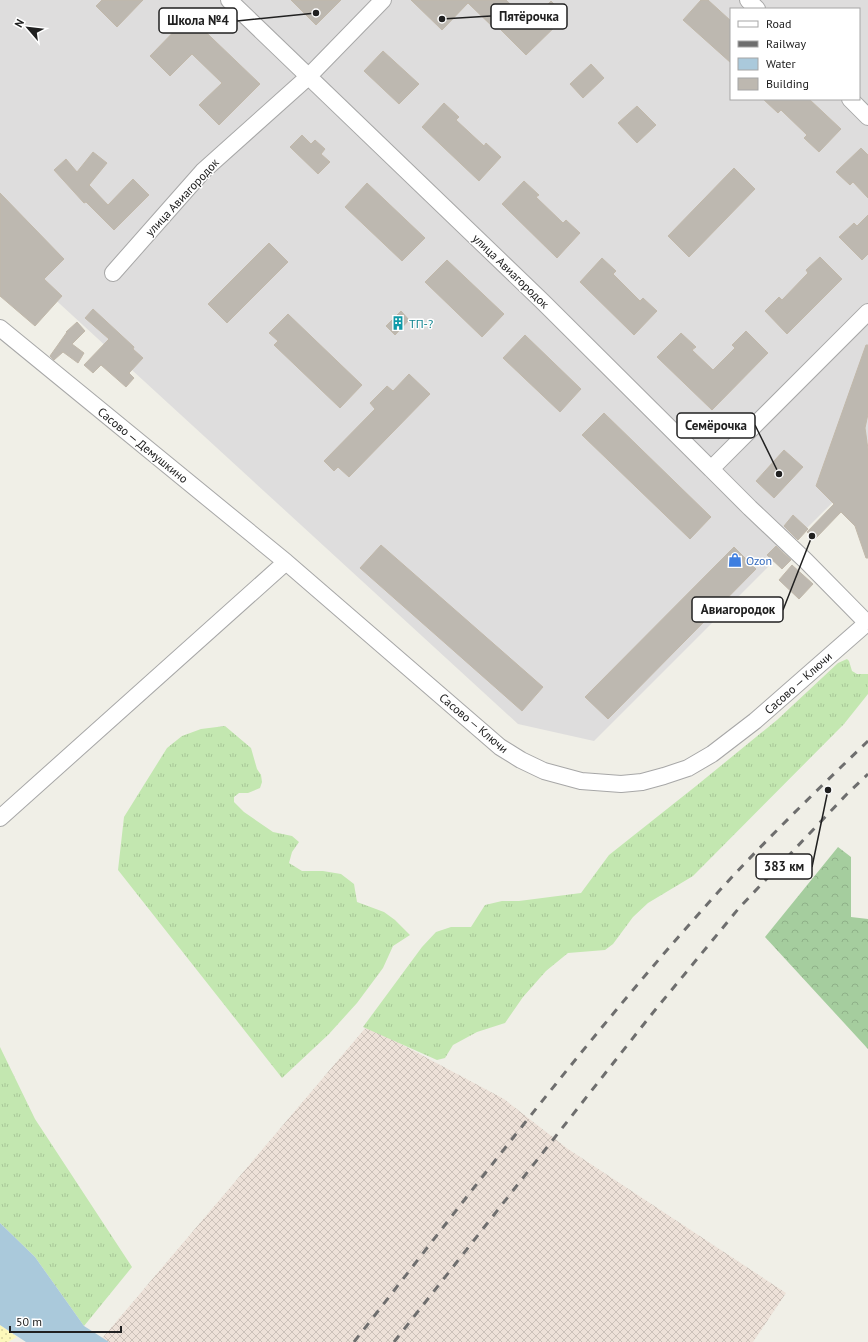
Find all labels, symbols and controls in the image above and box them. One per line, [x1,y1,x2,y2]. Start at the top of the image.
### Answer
callout: Пятёрочка [491,4,567,29]
north arrow [8,8,48,48]
callout: Школа №4 [159,8,237,33]
text: Пятёрочка [499,8,559,25]
legend [730,8,860,100]
text: Школа №4 [167,12,229,29]
text: Road [766,16,791,31]
text: N [11,17,27,30]
text: Railway [766,36,806,51]
text: Water [766,56,796,71]
text: Building [766,76,809,91]
street label: улица Авиагородок [142,155,222,239]
street label: улица Авиагородок [469,231,553,312]
building icon: ТП-? [390,315,406,331]
place label: ТП-? [409,316,433,331]
street label: Сасово — Демушкино [95,404,191,486]
callout: Семёрочка [677,413,755,438]
text: Семёрочка [685,417,747,434]
shop icon: Ozon [727,552,743,568]
place label: Ozon [746,553,772,568]
callout: Авиагородок [692,597,783,622]
text: Авиагородок [701,601,776,618]
street label: Сасово — Ключи [761,649,835,717]
street label: Сасово — Ключи [436,690,512,756]
callout: 383 км [756,854,812,879]
text: 383 км [764,858,804,875]
scale bar [10,1308,121,1334]
text: 50 m [16,1314,42,1329]

